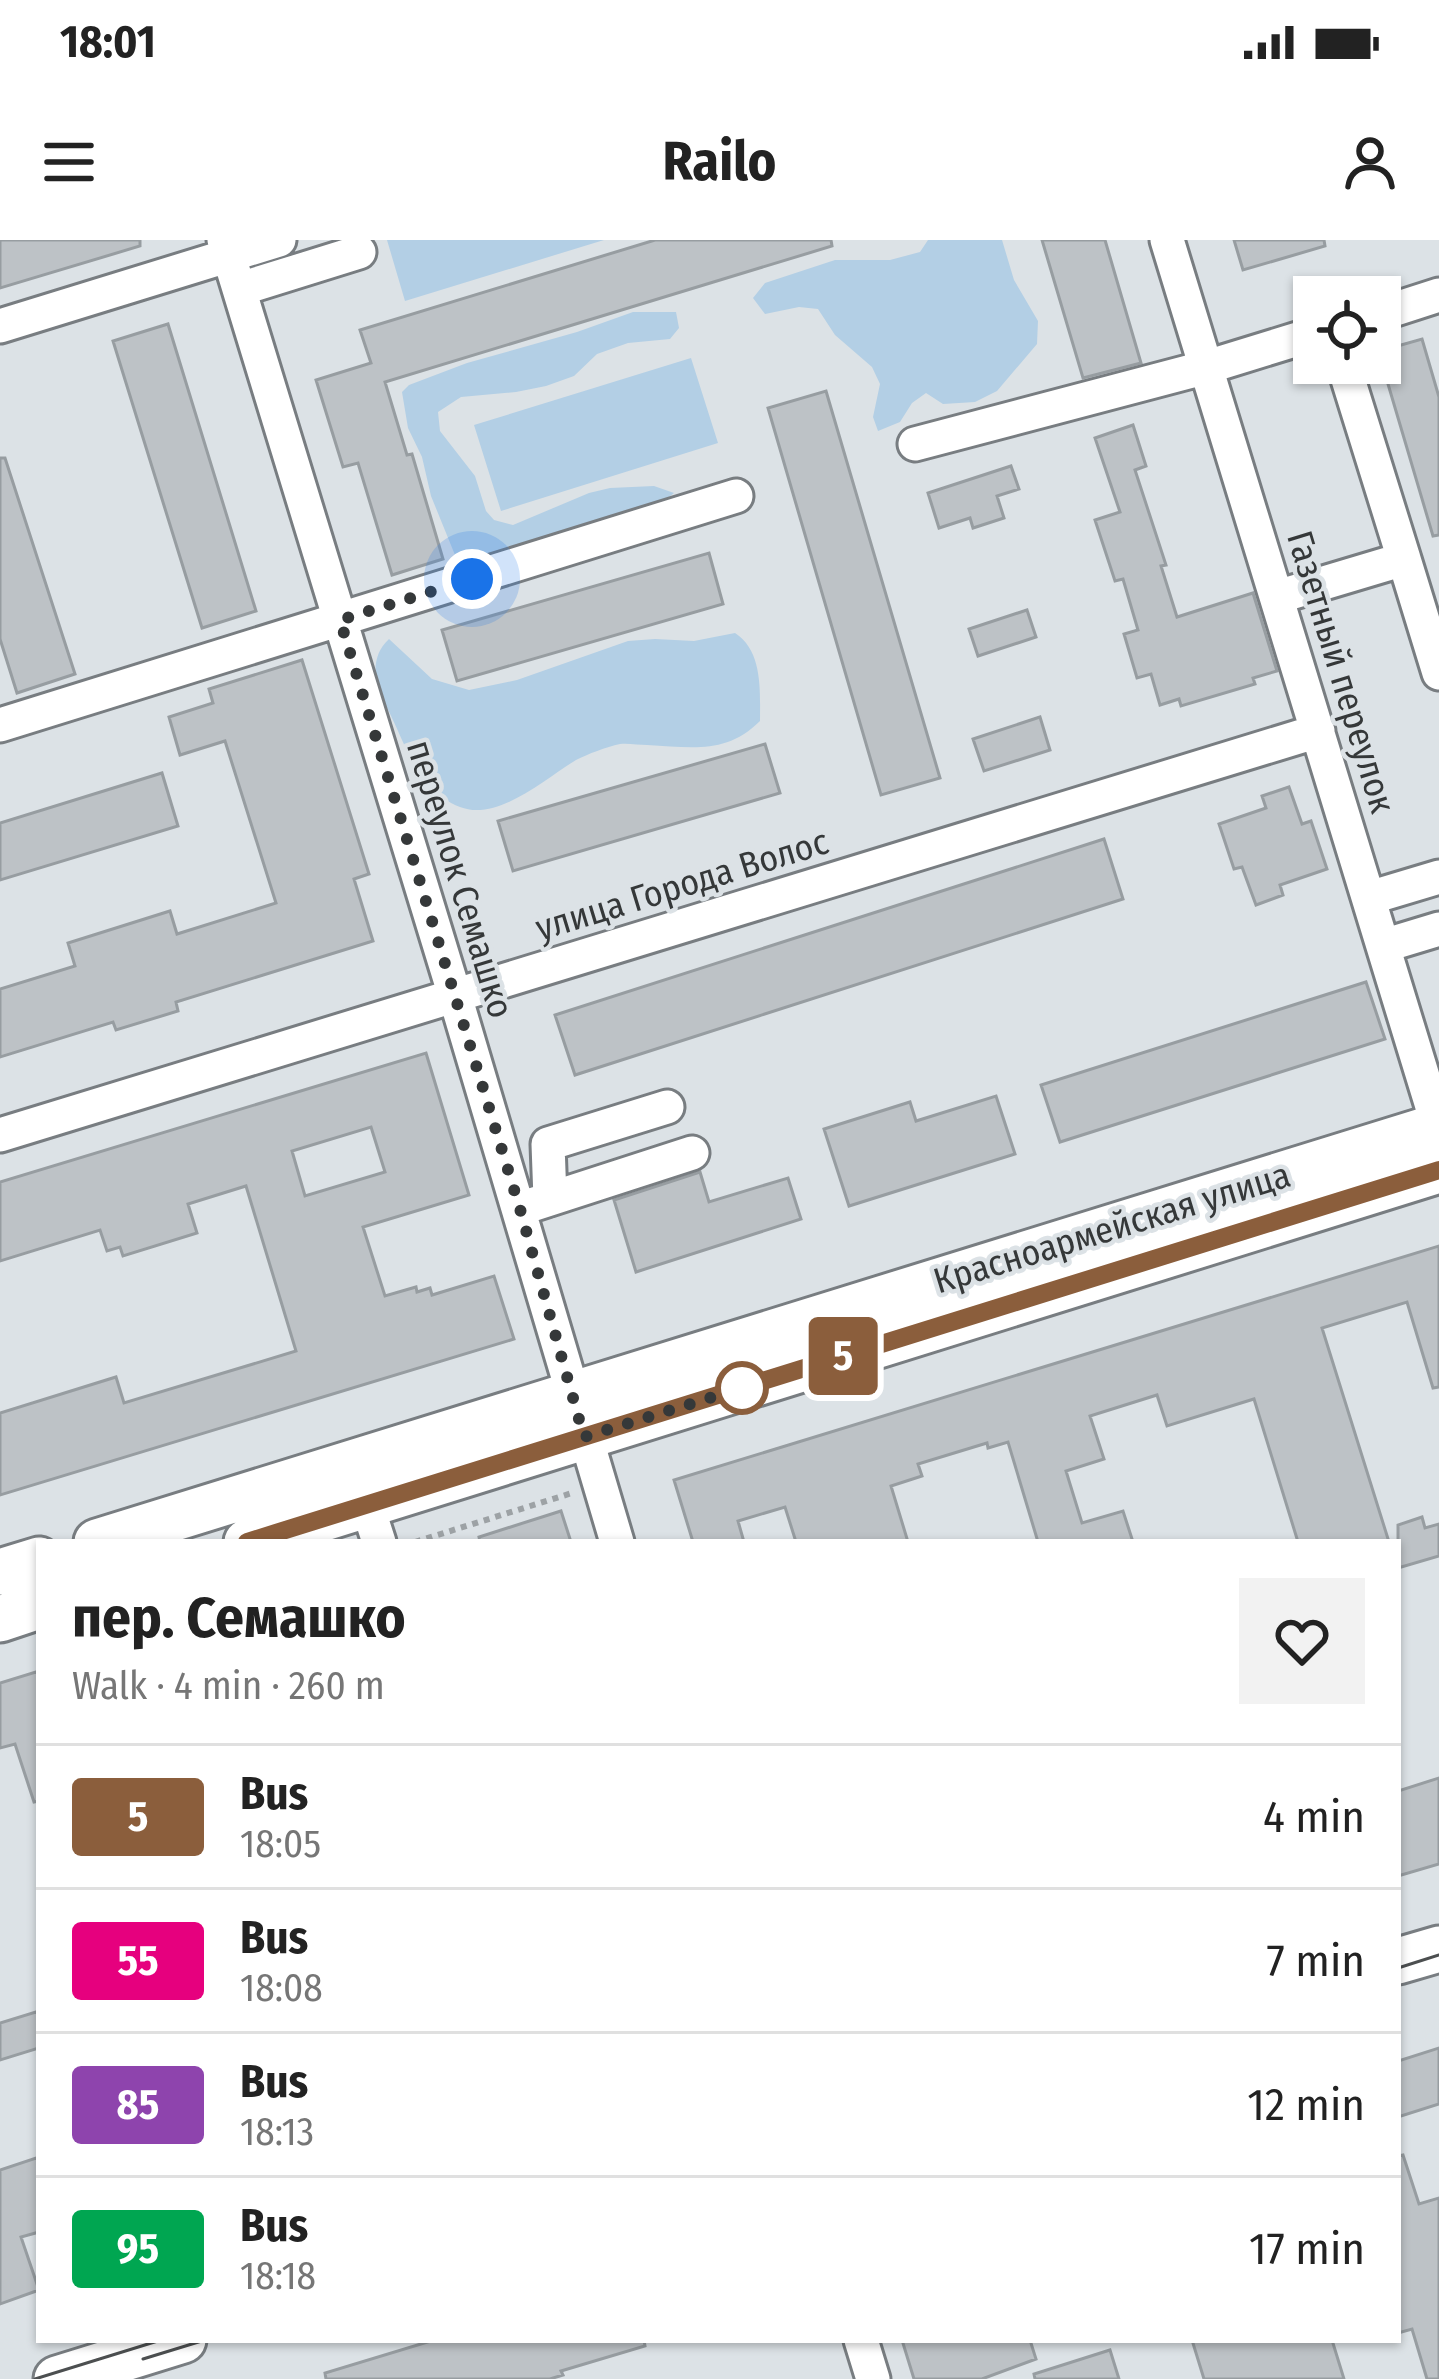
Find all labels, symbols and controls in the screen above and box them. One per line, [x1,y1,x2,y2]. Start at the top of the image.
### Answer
text: 18:01 [60,15,156,69]
icon: menu [36,129,102,195]
icon: person [1337,129,1403,195]
text: Railo [663,130,776,194]
map controls [1293,276,1401,384]
button: locate [1293,276,1401,384]
street label: Газетный переулок [1277,526,1405,818]
your location [442,549,502,609]
street label: переулок Семашко [397,735,523,1023]
street label: улица Города Волос [530,820,834,950]
street label: Красноармейская улица [928,1153,1296,1303]
line badge: 5 [804,1317,882,1395]
text: 5 [833,1331,853,1381]
unlabelled marker [717,1363,767,1413]
button: heart [1239,1578,1365,1704]
text: пер. Семашко [72,1584,406,1652]
text: Walk · 4 min · 260 m [72,1663,385,1709]
text: Bus [240,1767,308,1821]
text: 4 min [1263,1790,1365,1844]
text: 5 [128,1792,148,1842]
text: 18:05 [240,1821,321,1867]
text: Bus [240,1911,308,1965]
text: 7 min [1267,1934,1365,1988]
text: 55 [117,1936,159,1986]
text: 18:08 [240,1965,323,2011]
text: Bus [240,2055,308,2109]
text: 12 min [1247,2078,1365,2132]
text: 85 [117,2080,159,2130]
text: 18:13 [240,2109,314,2155]
text: Bus [240,2199,308,2253]
text: 17 min [1249,2222,1365,2276]
text: 95 [117,2224,159,2274]
text: 18:18 [240,2253,316,2299]

